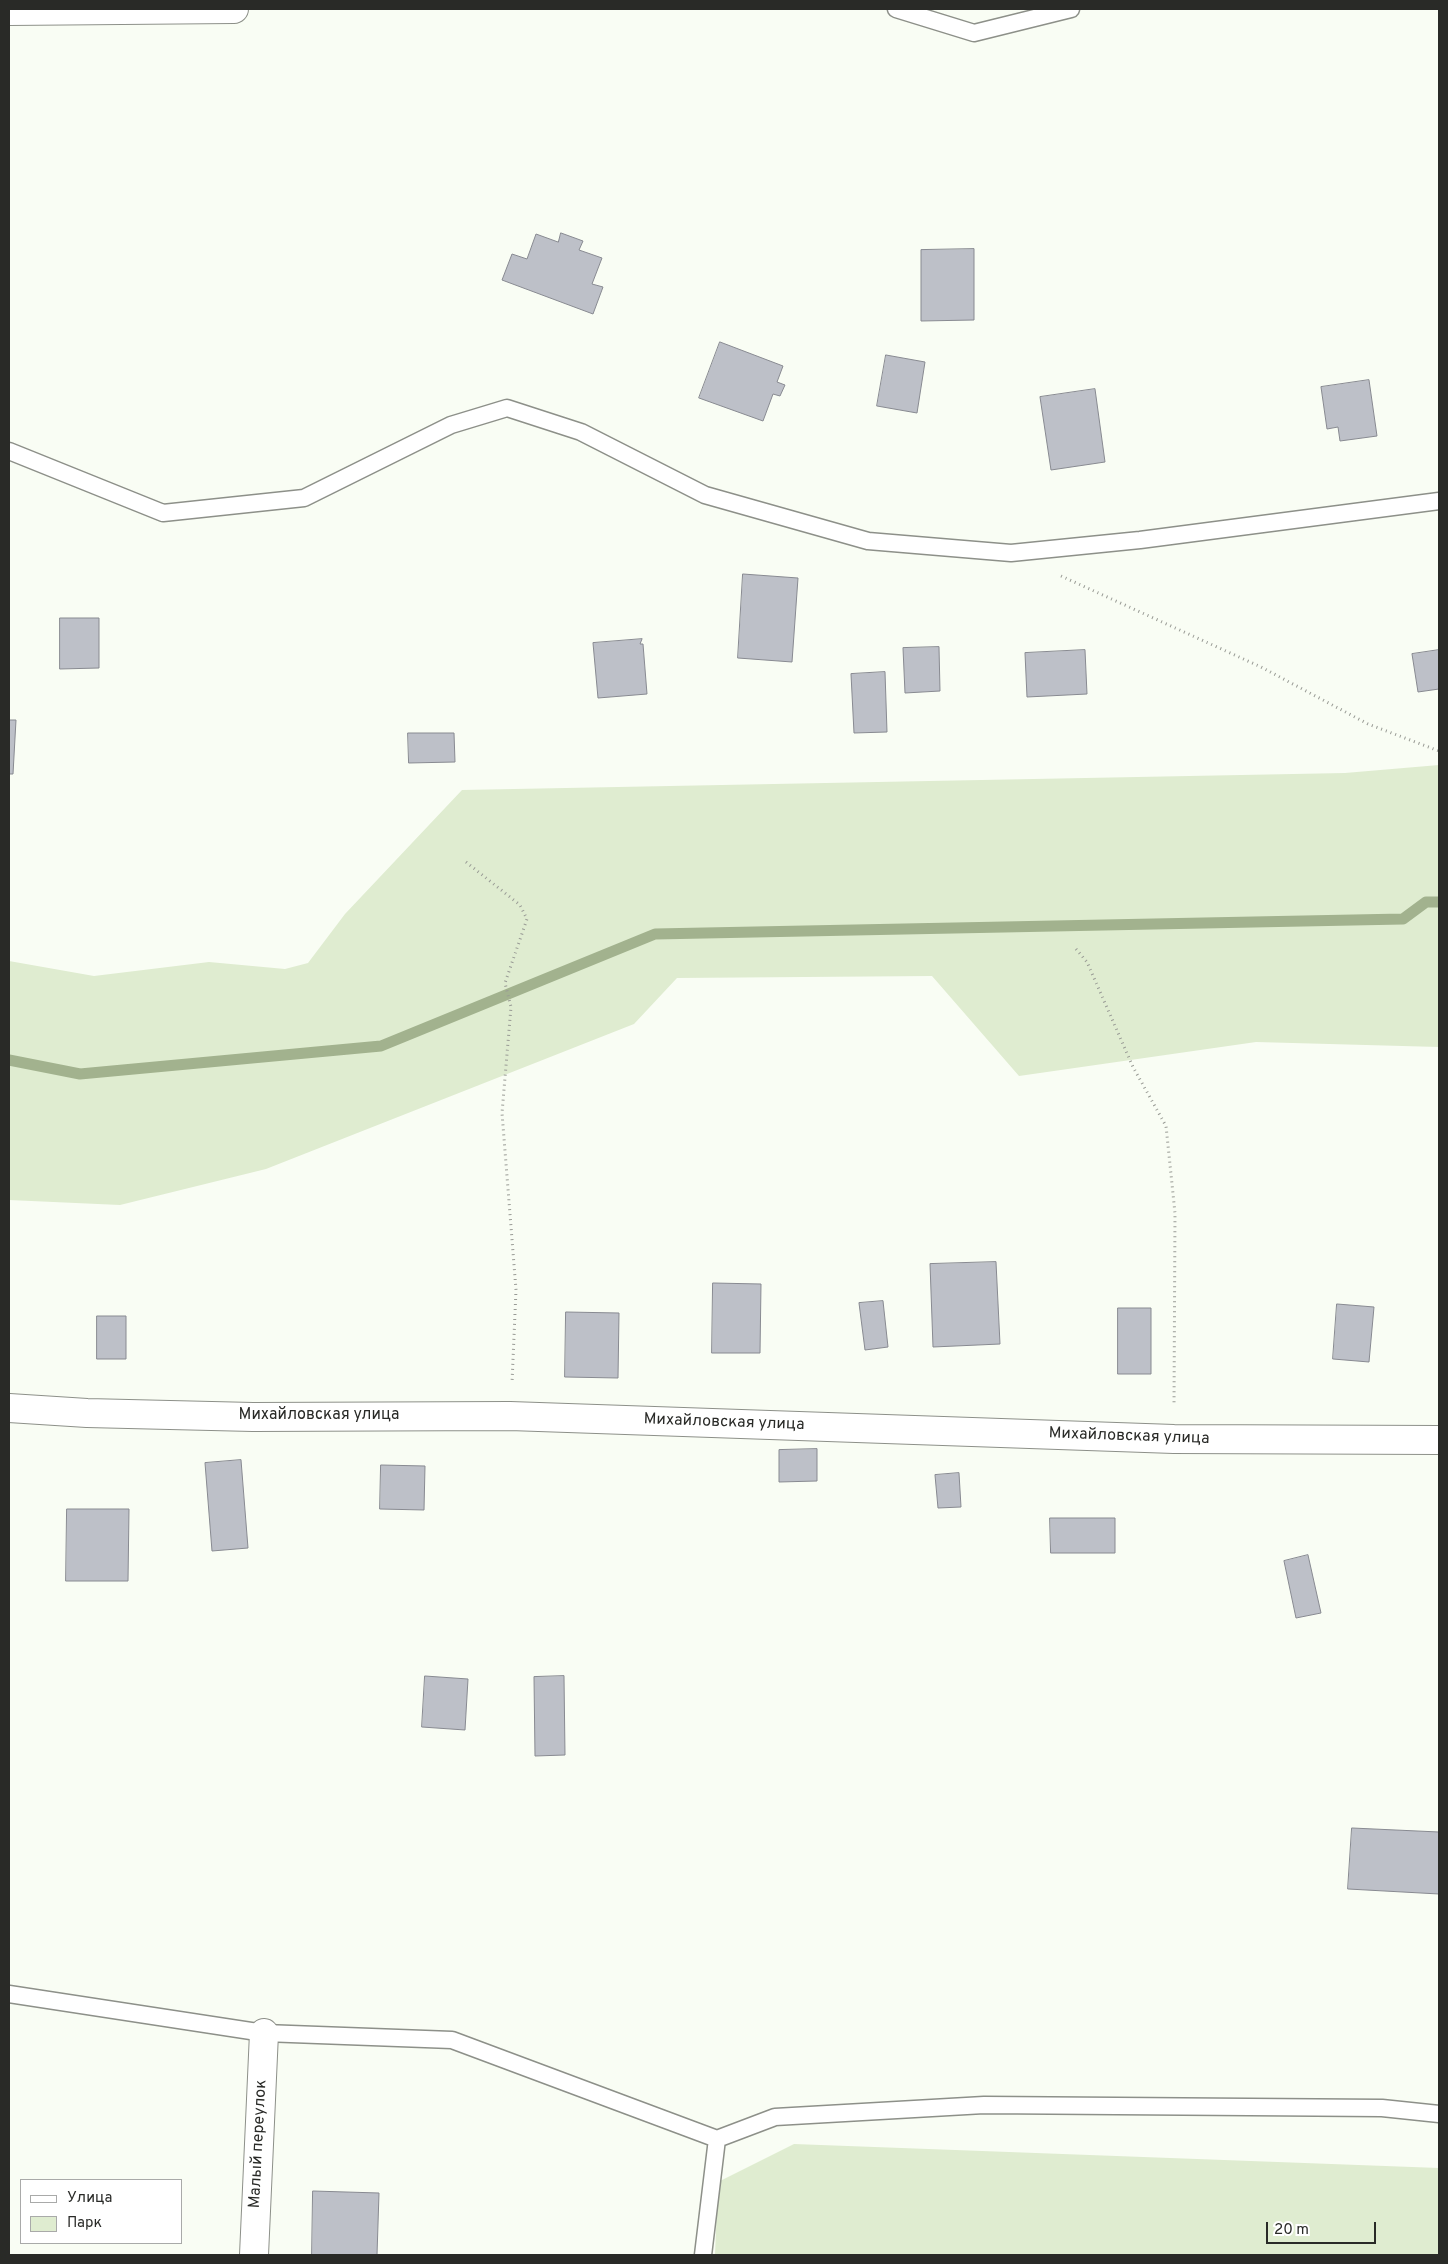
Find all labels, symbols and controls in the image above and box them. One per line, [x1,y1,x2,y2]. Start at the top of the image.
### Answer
street label: Михайловская улица [239,1406,399,1426]
street label: Михайловская улица [643,1411,805,1435]
street label: Михайловская улица [1048,1425,1210,1449]
street label: Малый переулок [246,2079,272,2209]
legend [20,2179,182,2244]
text: Улица [67,2189,112,2208]
scale bar [1268,2212,1378,2244]
text: Парк [67,2214,102,2233]
text: 20 m [1274,2221,1309,2240]

